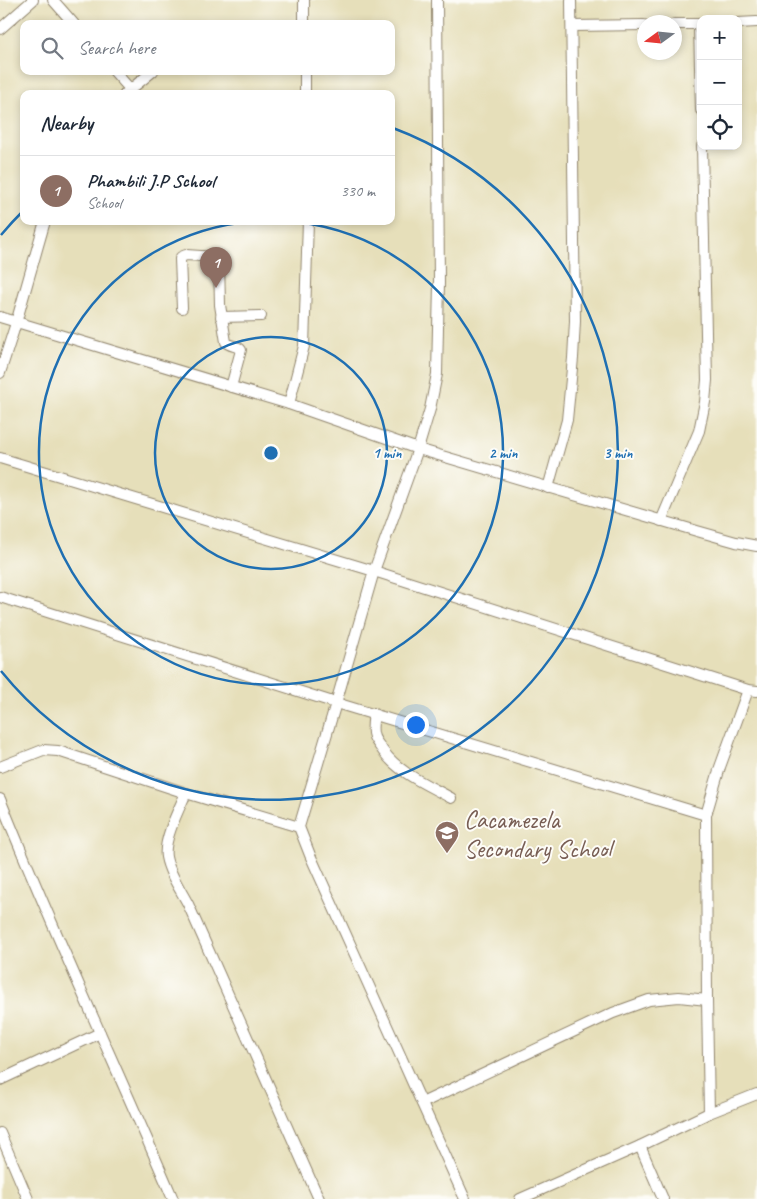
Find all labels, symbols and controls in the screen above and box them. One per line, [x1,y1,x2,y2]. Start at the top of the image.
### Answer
north arrow [637,15,682,60]
map controls [697,15,742,150]
button: + [697,15,742,60]
search box [20,20,395,75]
icon: search [38,34,66,62]
text: Search here [78,36,155,60]
button: − [697,60,742,105]
button: locate [697,105,742,150]
text: Nearby [40,110,93,136]
text: Phambili J.P School [87,169,215,193]
text: 1 [52,181,60,201]
text: 330 m [341,181,375,201]
text: School [87,193,121,213]
pin: 1 [200,247,232,288]
centre of rings [262,444,280,462]
text: 1 min [373,444,402,463]
text: 2 min [489,444,518,463]
text: 3 min [604,444,633,463]
your location [403,712,429,738]
place label: Cacamezela Secondary School [464,804,616,865]
school or university icon: Cacamezela Secondary School [434,820,460,854]

